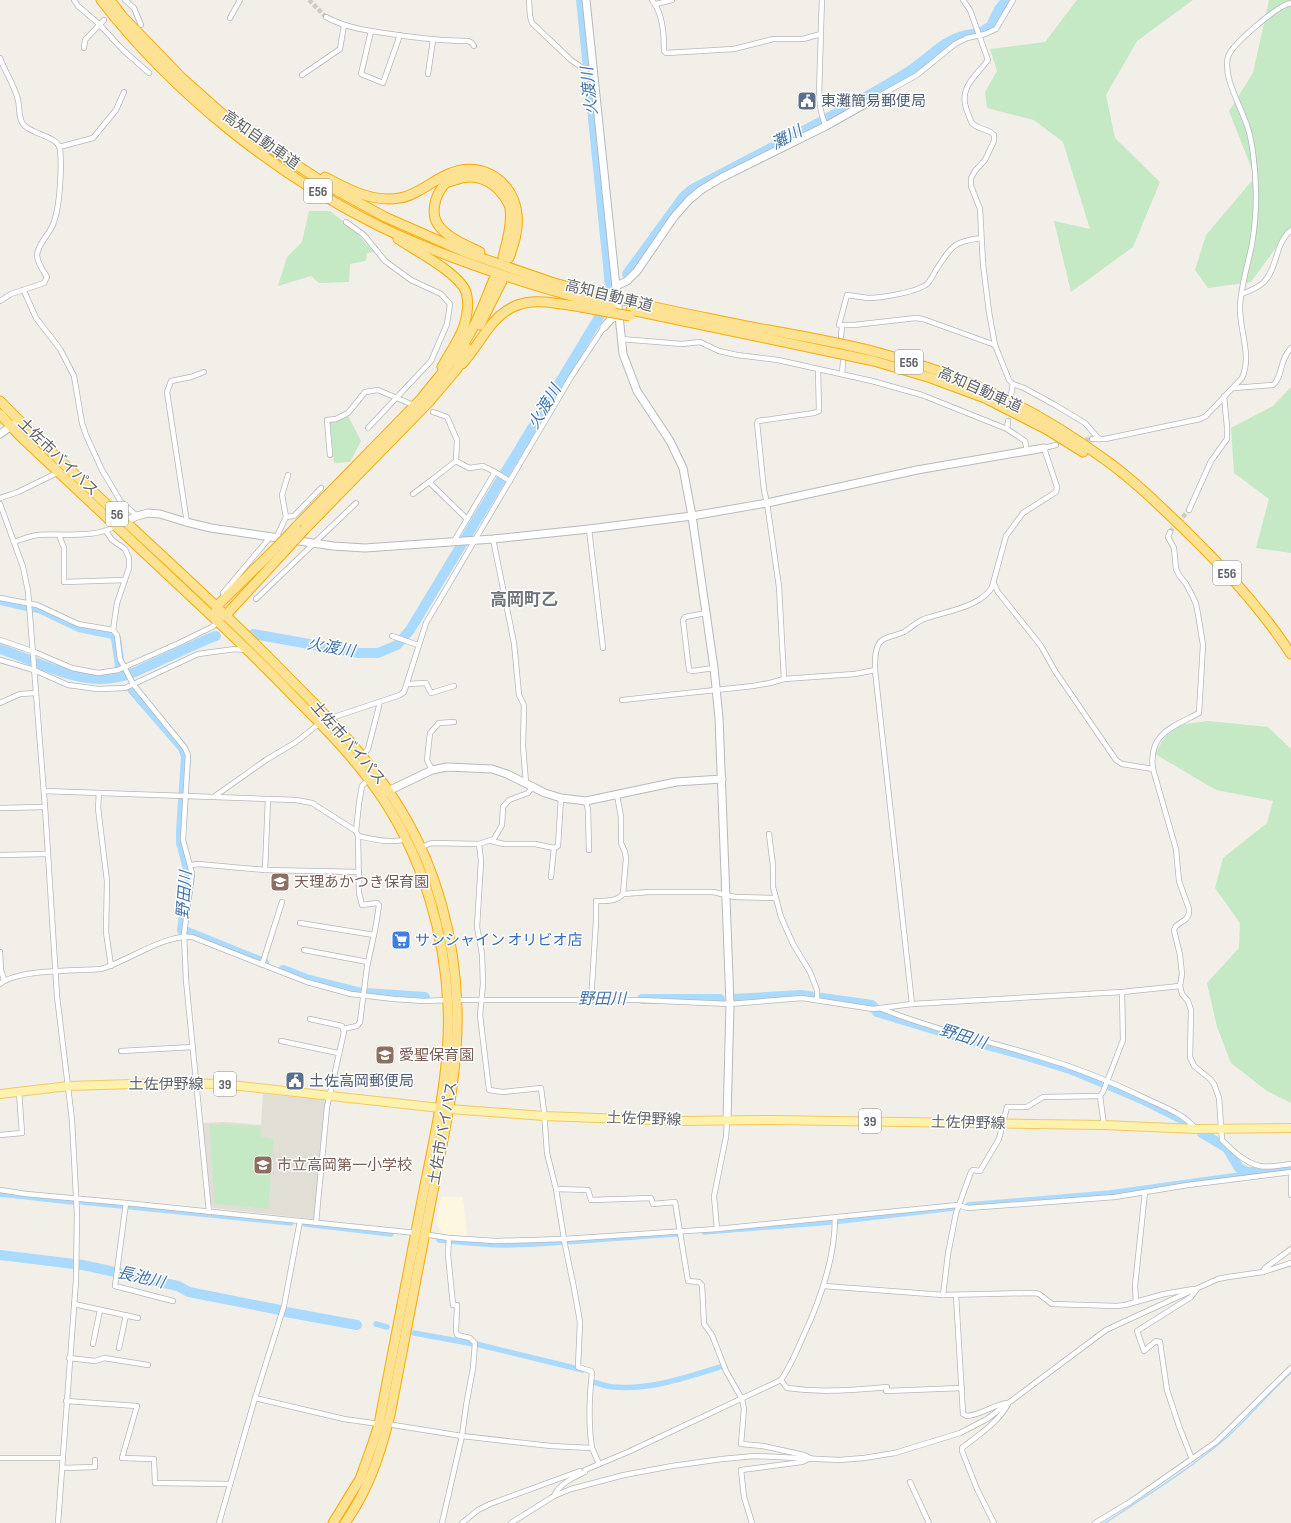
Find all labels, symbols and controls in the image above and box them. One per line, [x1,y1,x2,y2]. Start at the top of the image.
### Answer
water label: 火渡川 [578,64,602,116]
public building icon: 東灘簡易郵便局 [796,90,818,112]
place label: 東灘簡易郵便局 [821,92,926,111]
street label: 高知自動車道 [219,106,303,174]
water label: 灘川 [768,121,807,154]
road number: E56 [304,179,332,203]
street label: 高知自動車道 [563,276,655,316]
road number: E56 [895,350,923,374]
street label: 高知自動車道 [935,363,1025,417]
water label: 火渡川 [524,380,567,432]
street label: 土佐市バイパス [14,414,102,500]
road number: 56 [106,502,128,526]
road number: E56 [1213,561,1241,585]
district label: 高岡町乙 [490,590,558,610]
water label: 火渡川 [306,634,358,662]
street label: 土佐市バイパス [306,697,390,789]
water label: 野田川 [174,868,196,920]
school or university icon: 天理あかつき保育園 [269,871,291,893]
place label: 天理あかつき保育園 [294,873,429,892]
supermarket icon: サンシャイン オリビオ店 [390,929,412,951]
place label: サンシャイン オリビオ店 [415,931,582,950]
water label: 野田川 [578,990,628,1009]
water label: 野田川 [937,1021,991,1054]
school or university icon: 愛聖保育園 [374,1044,396,1066]
place label: 愛聖保育園 [399,1046,474,1065]
public building icon: 土佐高岡郵便局 [284,1070,306,1092]
road number: 39 [214,1072,236,1096]
place label: 土佐高岡郵便局 [309,1072,414,1091]
street label: 土佐伊野線 [128,1075,204,1094]
street label: 土佐市バイパス [425,1080,461,1186]
street label: 土佐伊野線 [606,1108,682,1130]
road number: 39 [859,1109,881,1133]
street label: 土佐伊野線 [930,1113,1006,1133]
school or university icon: 市立高岡第一小学校 [252,1154,274,1176]
place label: 市立高岡第一小学校 [277,1156,412,1175]
water label: 長池川 [115,1263,168,1293]

